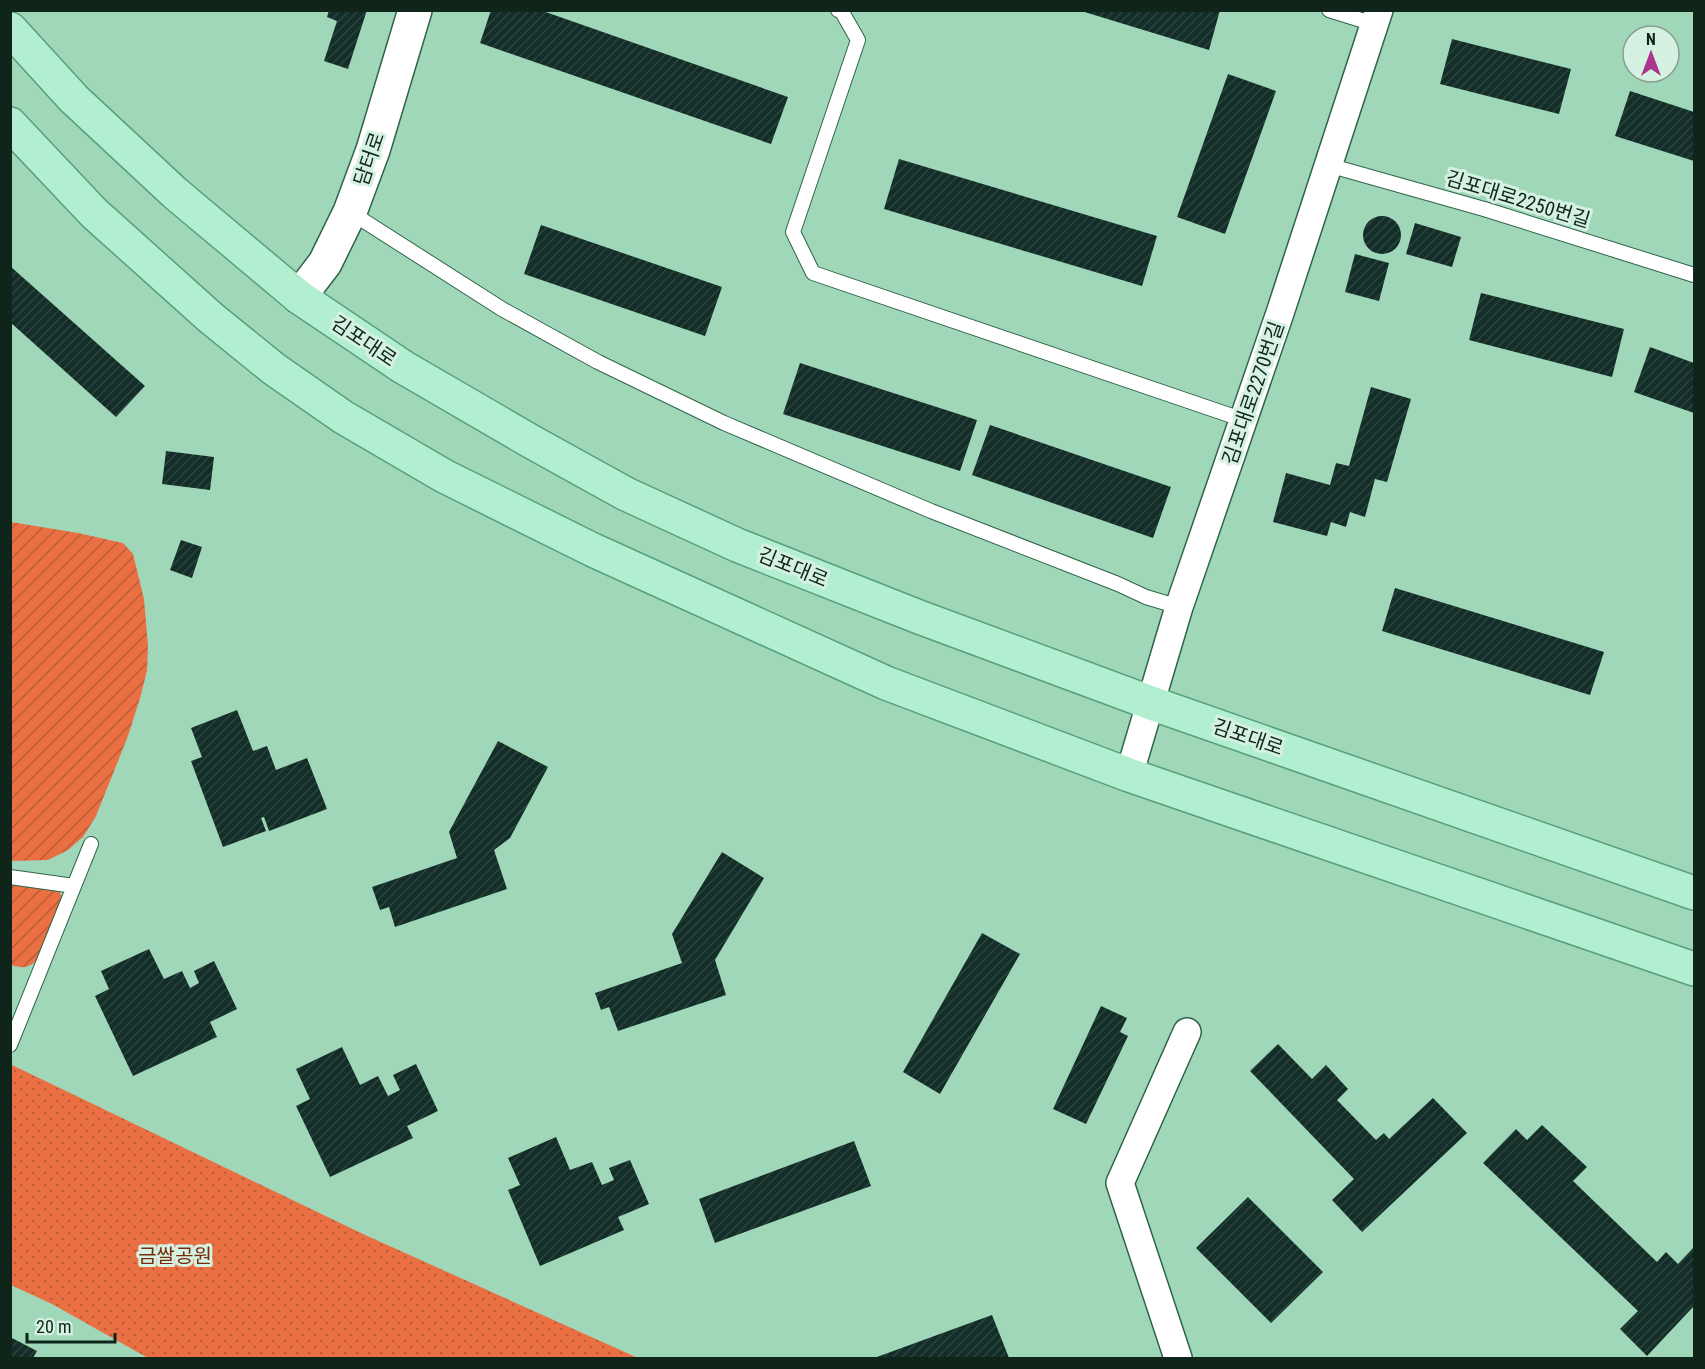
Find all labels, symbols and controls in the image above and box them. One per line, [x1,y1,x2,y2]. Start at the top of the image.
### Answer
north arrow [1621,24,1681,84]
text: N [1646,30,1656,49]
street label: 담터로 [349,129,389,189]
street label: 김포대로2250번길 [1443,166,1593,232]
street label: 김포대로 [327,310,401,372]
street label: 김포대로2270번길 [1217,318,1289,468]
street label: 김포대로 [754,542,832,592]
street label: 김포대로 [1209,714,1287,760]
park label: 금쌀공원 [138,1244,212,1268]
scale bar [27,1306,116,1344]
text: 20 m [36,1316,71,1337]

